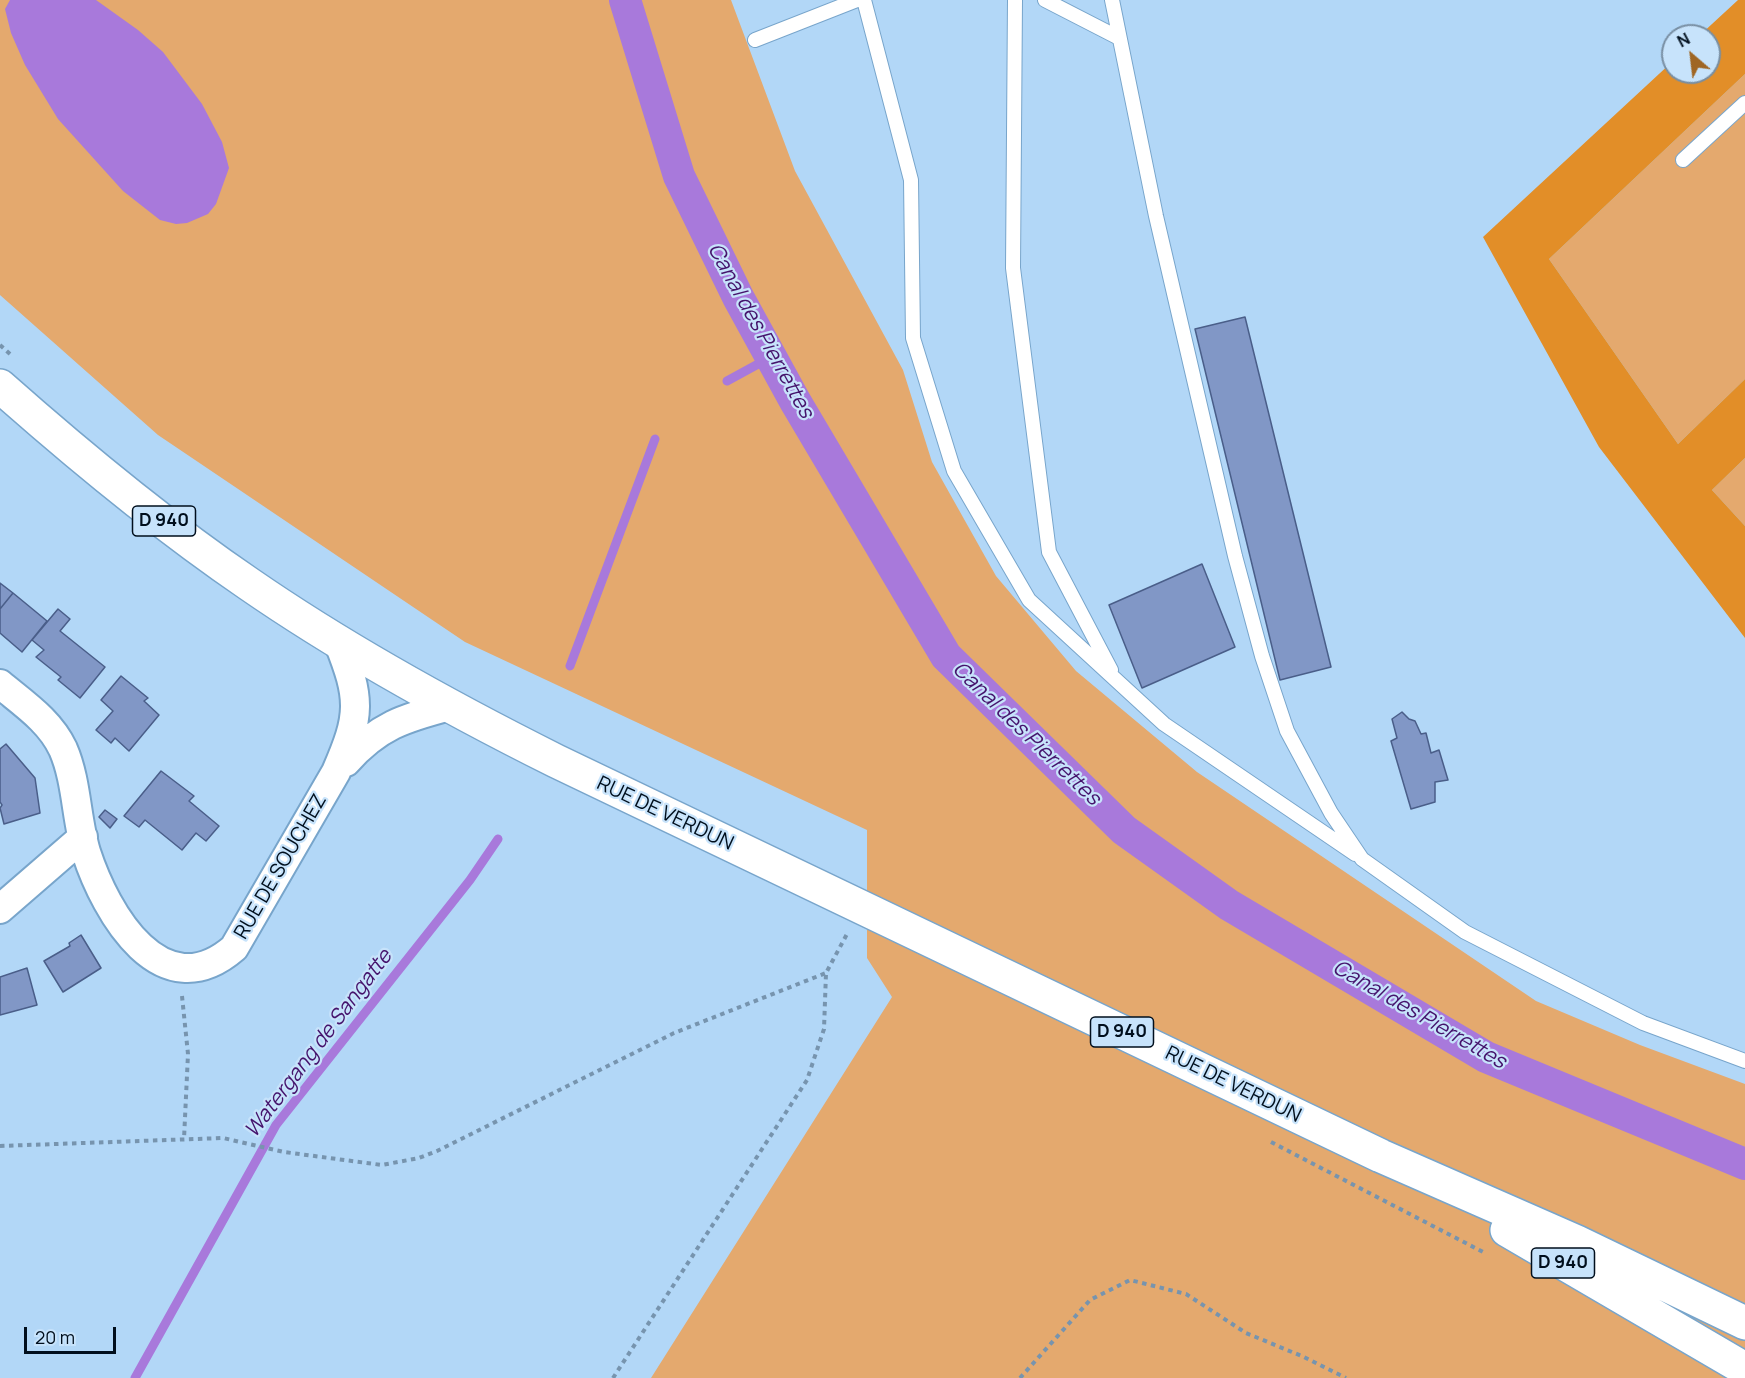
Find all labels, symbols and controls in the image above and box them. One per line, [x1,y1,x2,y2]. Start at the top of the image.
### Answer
north arrow [1661,24,1721,84]
text: N [1673,27,1694,52]
water label: Canal des Pierrettes [702,239,818,423]
road number: D 940 [132,506,195,536]
water label: Canal des Pierrettes [947,657,1105,811]
street label: RUE DE VERDUN [593,772,737,856]
street label: RUE DE SOUCHEZ [230,790,332,944]
water label: Watergang de Sangatte [240,945,398,1143]
water label: Canal des Pierrettes [1328,955,1510,1075]
road number: D 940 [1090,1017,1154,1047]
street label: RUE DE VERDUN [1161,1042,1305,1128]
road number: D 940 [1532,1248,1594,1278]
scale bar [27,1315,118,1353]
text: 20 m [35,1325,75,1349]

